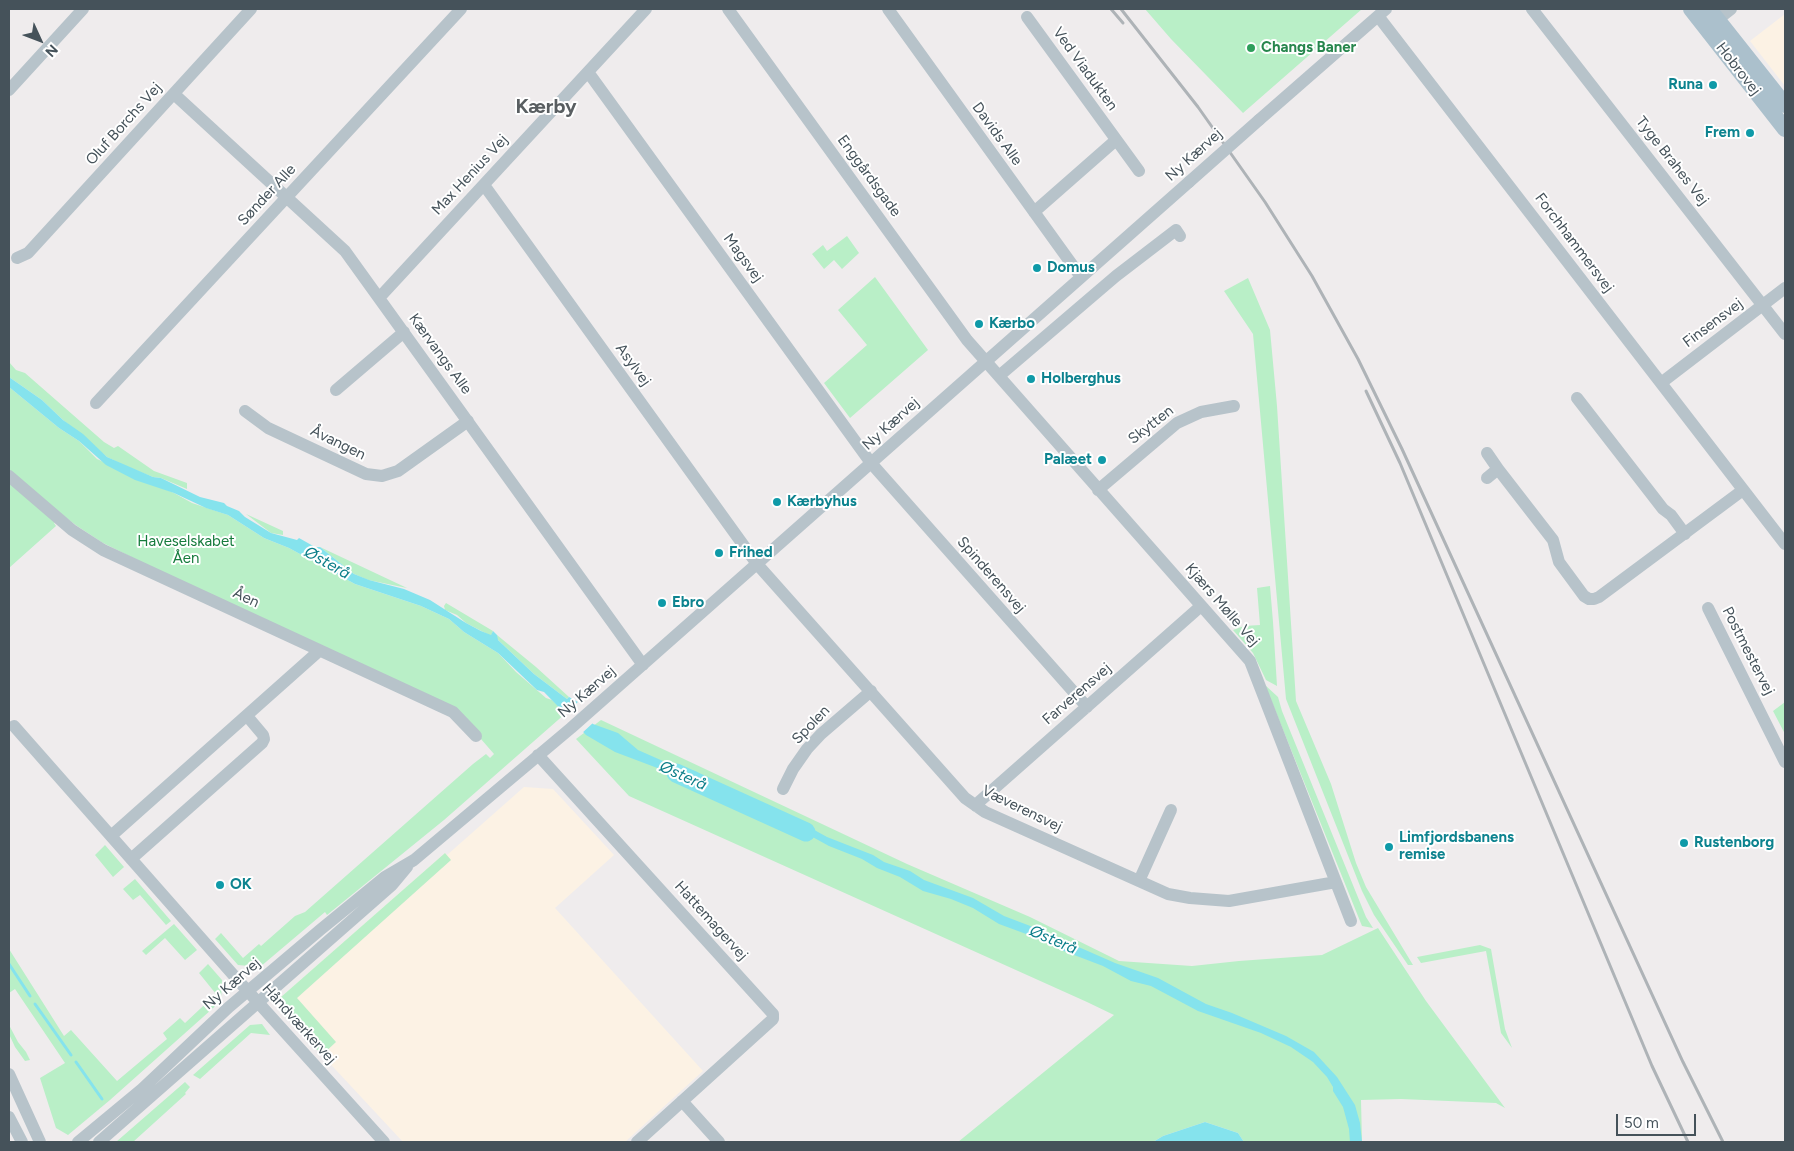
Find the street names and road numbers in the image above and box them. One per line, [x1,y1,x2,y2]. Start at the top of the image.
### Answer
street label: Ved Viadukten [1049,24,1121,114]
street label: Hobrovej [1712,39,1764,99]
street label: Oluf Borchs Vej [82,79,166,169]
street label: Davids Alle [968,99,1026,169]
street label: Tyge Brahes Vej [1632,113,1712,209]
street label: Ny Kærvej [1162,125,1226,185]
street label: Max Henius Vej [428,131,512,219]
street label: Enggårdsgade [833,132,905,220]
street label: Sønder Alle [234,161,300,229]
street label: Forchhammersvej [1531,190,1617,296]
street label: Magsvej [719,230,767,286]
street label: Finsensvej [1679,295,1747,351]
street label: Kærvangs Alle [405,310,475,398]
street label: Asylvej [612,340,654,390]
street label: Ny Kærvej [859,394,923,454]
street label: Skytten [1125,402,1177,448]
street label: Åvangen [308,422,368,464]
street label: Spinderensvej [953,533,1029,617]
street label: Kjærs Mølle Vej [1181,560,1263,650]
street label: Åen [230,584,262,612]
street label: Postmestervej [1718,604,1778,698]
street label: Farverensvej [1039,659,1115,729]
street label: Ny Kærvej [555,662,619,722]
street label: Spolen [788,702,834,748]
street label: Væverensvej [979,782,1065,836]
street label: Hattemagervej [671,878,751,964]
street label: Ny Kærvej [200,954,264,1014]
street label: Håndværkervej [258,980,340,1068]

